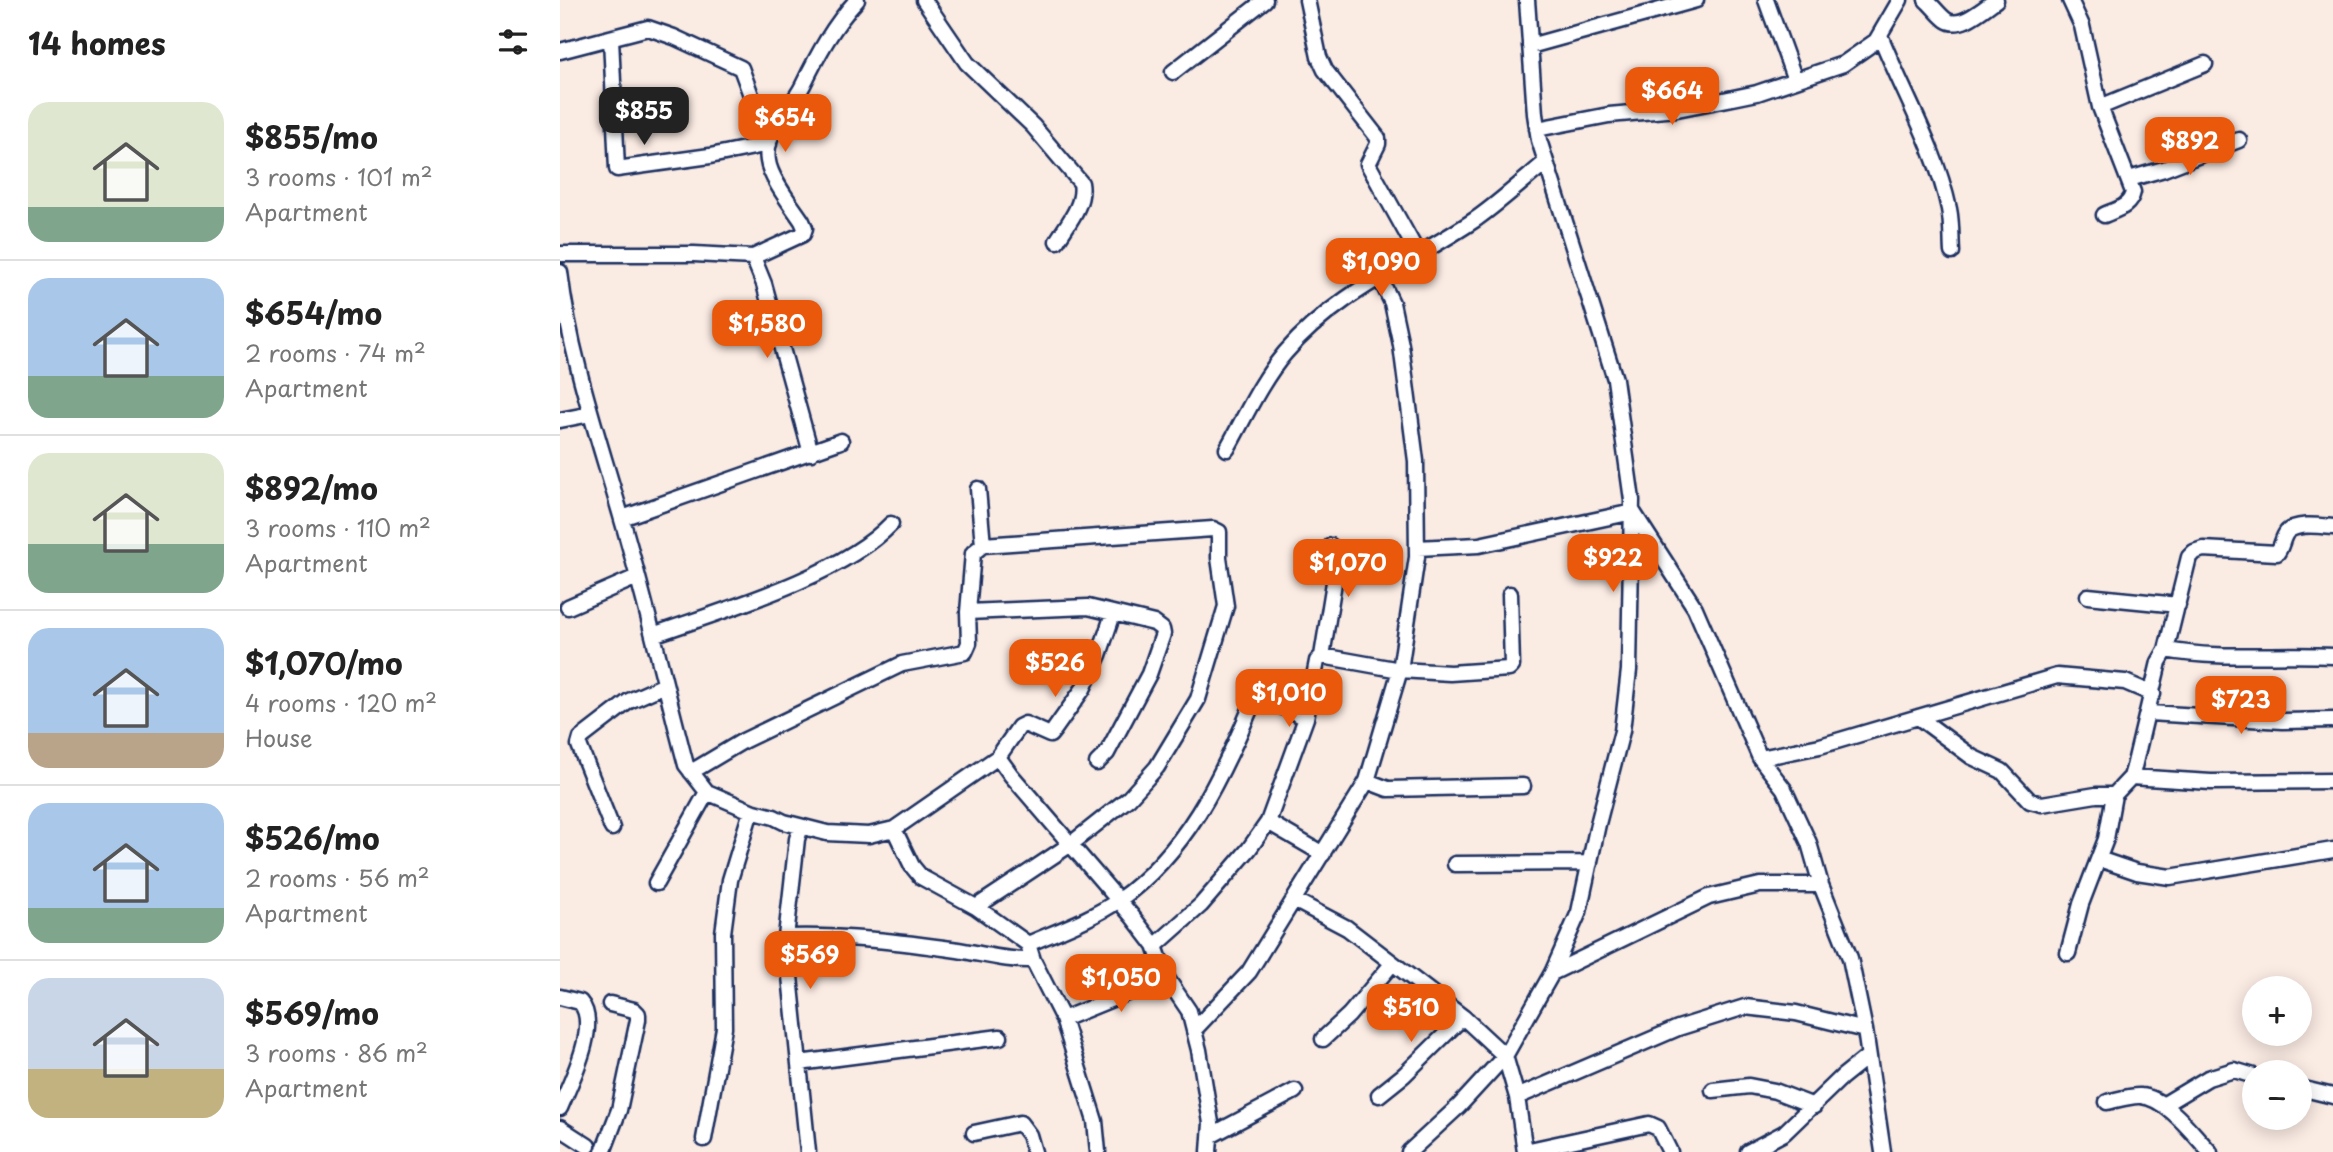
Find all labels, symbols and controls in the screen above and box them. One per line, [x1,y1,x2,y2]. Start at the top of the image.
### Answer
text: 14 homes [28,20,166,65]
icon: filters [494,23,532,61]
pin: $664 [1631,68,1713,127]
text: $664 [1641,72,1703,107]
pin: $855 [603,88,685,147]
text: $855 [615,92,673,127]
pin: $654 [744,94,826,154]
text: $654 [754,99,816,134]
text: $855/mo [245,114,378,159]
pin: $892 [2149,118,2231,177]
text: $892 [2161,122,2219,157]
icon: home [84,130,168,214]
text: 3 rooms · 101 m² [245,159,433,194]
text: Apartment [245,194,368,229]
pin: $1,090 [1324,238,1438,298]
text: $1,090 [1342,243,1420,278]
text: $654/mo [245,290,382,335]
pin: $1,580 [710,300,824,360]
text: $1,580 [728,305,806,340]
icon: home [84,306,168,390]
text: 2 rooms · 74 m² [245,335,426,370]
text: Apartment [245,370,368,405]
text: $892/mo [245,465,378,510]
icon: home [84,481,168,565]
text: 3 rooms · 110 m² [245,510,431,545]
pin: $922 [1572,534,1654,594]
text: $922 [1583,539,1643,574]
pin: $1,070 [1291,540,1405,599]
text: $1,070 [1309,544,1387,579]
text: Apartment [245,545,368,580]
text: $1,070/mo [245,640,403,685]
pin: $526 [1014,640,1096,699]
text: $526 [1025,644,1085,679]
icon: home [84,656,168,740]
pin: $1,010 [1232,670,1346,729]
text: $1,010 [1251,674,1327,709]
pin: $723 [2200,676,2282,736]
text: $723 [2211,681,2271,716]
text: 4 rooms · 120 m² [245,685,437,720]
text: House [245,720,312,755]
text: $526/mo [245,815,380,860]
icon: home [84,831,168,915]
text: 2 rooms · 56 m² [245,860,430,895]
text: Apartment [245,895,368,930]
pin: $569 [769,932,851,991]
text: $569 [780,936,840,971]
pin: $1,050 [1064,954,1178,1014]
text: $1,050 [1081,959,1161,994]
map controls [2242,976,2312,1130]
button: + [2242,976,2312,1046]
pin: $510 [1370,984,1452,1044]
text: $510 [1383,989,1439,1024]
text: $569/mo [245,990,379,1035]
icon: home [84,1006,168,1090]
text: 3 rooms · 86 m² [245,1035,428,1070]
button: − [2242,1060,2312,1130]
text: Apartment [245,1070,368,1105]

